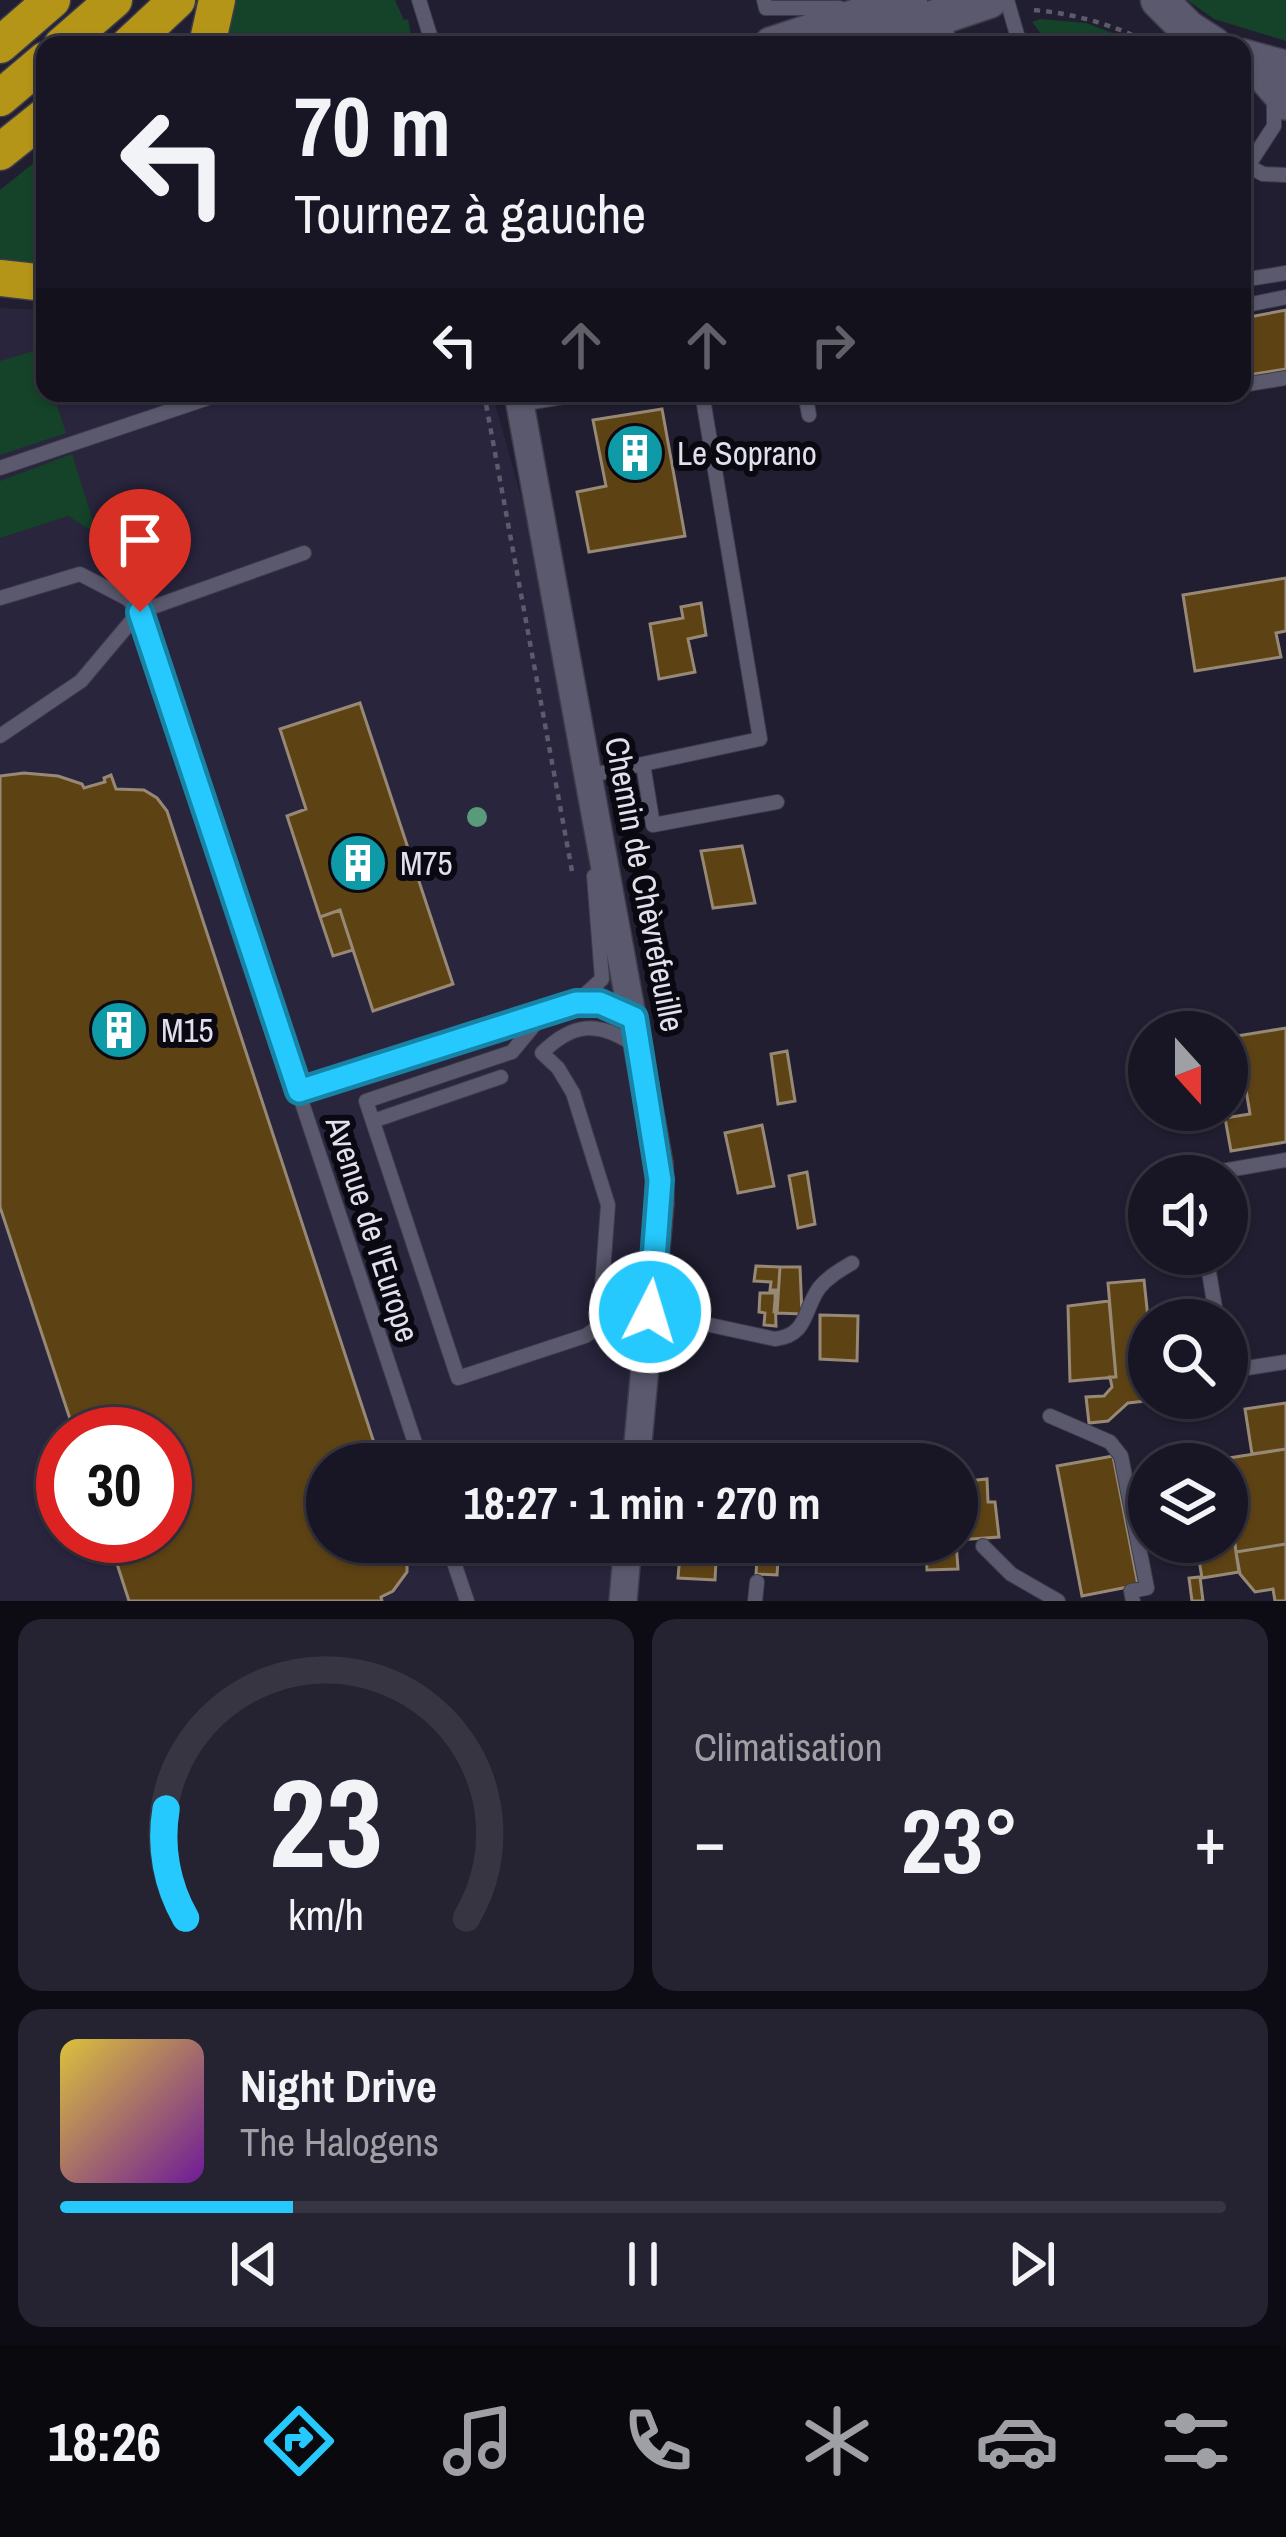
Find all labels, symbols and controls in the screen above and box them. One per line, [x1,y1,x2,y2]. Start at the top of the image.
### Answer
text: 70 m [294,69,451,182]
icon: left [96,84,252,240]
text: Tournez à gauche [294,177,646,250]
icon: left [422,312,488,378]
icon: ahead [548,312,614,378]
icon: ahead [674,312,740,378]
icon: right [800,312,866,378]
building icon: Le Soprano [604,422,666,484]
place label: Le Soprano [677,431,817,475]
pin [89,489,191,612]
icon: arrive [107,507,173,573]
street label: Chemin de Chèvrefeuille [595,733,695,1035]
building icon: M75 [327,832,389,894]
place label: M75 [400,841,453,885]
building icon: M15 [88,999,150,1061]
place label: M15 [161,1008,214,1052]
north arrow [1128,1011,1248,1131]
map controls [1128,1011,1248,1563]
street label: Avenue de l'Europe [315,1110,430,1348]
button: sound [1128,1155,1248,1275]
position arrow [587,1249,713,1375]
button: search [1128,1299,1248,1419]
speed limit sign: 30 [36,1407,192,1563]
button: layers [1128,1443,1248,1563]
text: 18:27 · 1 min · 270 m [464,1472,820,1533]
text: Climatisation [694,1721,882,1773]
text: 23 [269,1738,383,1906]
text: 23° [901,1780,1019,1901]
text: − [694,1796,726,1885]
text: + [1194,1796,1226,1885]
text: km/h [288,1886,364,1943]
text: Night Drive [240,2055,437,2116]
text: The Halogens [240,2116,439,2168]
icon: previous [221,2231,287,2297]
icon: pause [610,2231,676,2297]
icon: next [999,2231,1065,2297]
icon: directions [257,2399,341,2483]
icon: music [436,2399,520,2483]
icon: phone [616,2399,700,2483]
icon: climate [795,2399,879,2483]
icon: car [975,2399,1059,2483]
icon: filters [1154,2399,1238,2483]
text: 18:26 [48,2405,161,2478]

